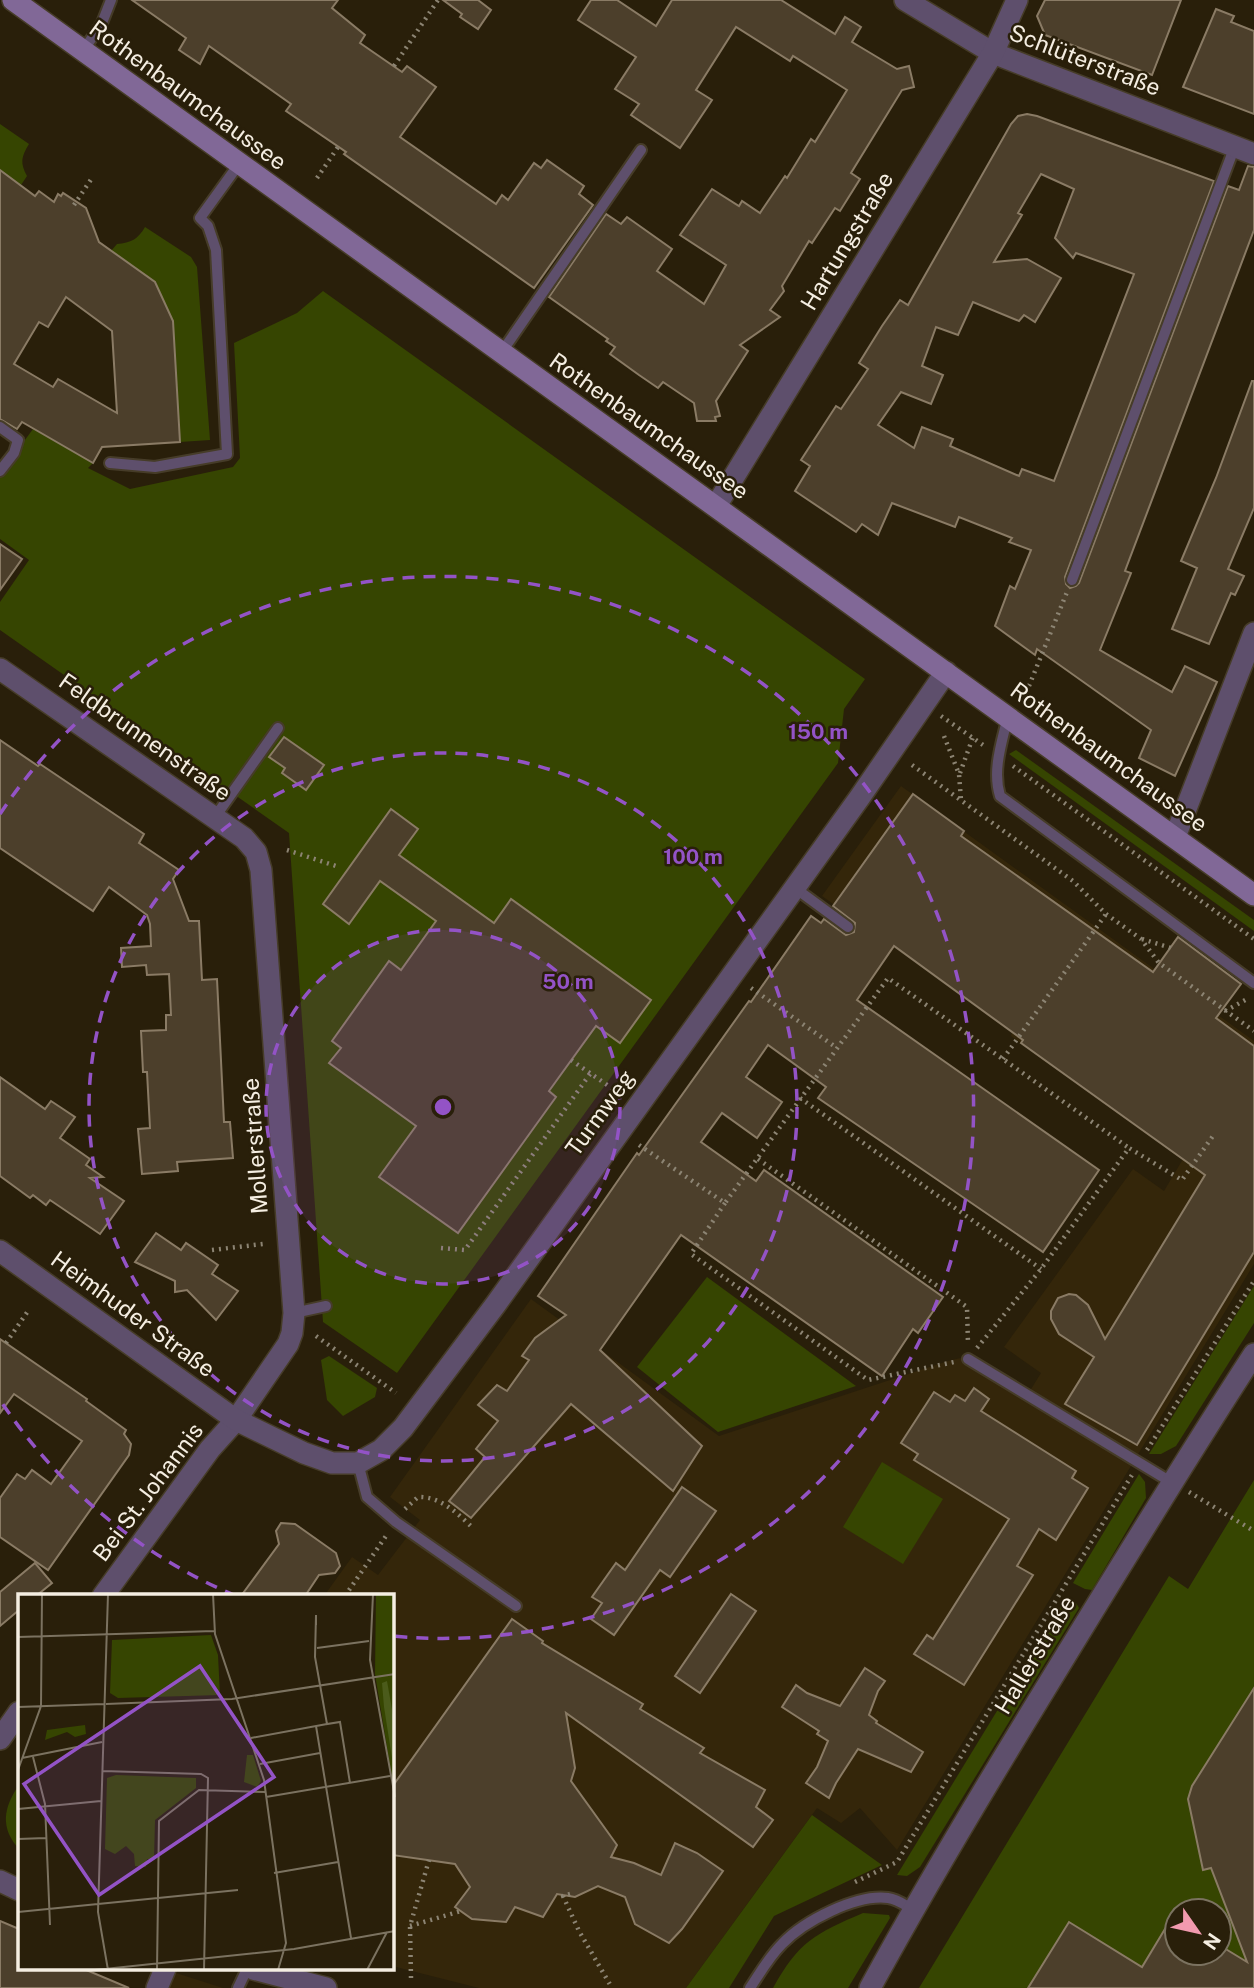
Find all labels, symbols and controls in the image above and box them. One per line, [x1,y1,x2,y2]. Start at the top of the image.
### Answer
street label: Rothenbaumchaussee [85,14,292,175]
street label: Schlüterstraße [1006,18,1165,101]
street label: Hartungstraße [795,167,898,315]
street label: Rothenbaumchaussee [545,347,754,505]
street label: Feldbrunnenstraße [54,667,236,806]
street label: Rothenbaumchaussee [1006,676,1213,837]
text: 150 m [788,719,848,744]
text: 100 m [663,844,723,869]
text: 50 m [542,969,594,994]
street label: Turmweg [559,1065,640,1161]
street label: Mollerstraße [236,1077,273,1215]
centre of rings [431,1095,455,1119]
street label: Heimhuder Straße [46,1245,220,1382]
street label: Bei St. Johannis [87,1417,208,1566]
street label: Hallerstraße [989,1591,1081,1719]
inset map [18,1594,394,1970]
north arrow [1163,1897,1233,1967]
text: N [1199,1929,1225,1954]

